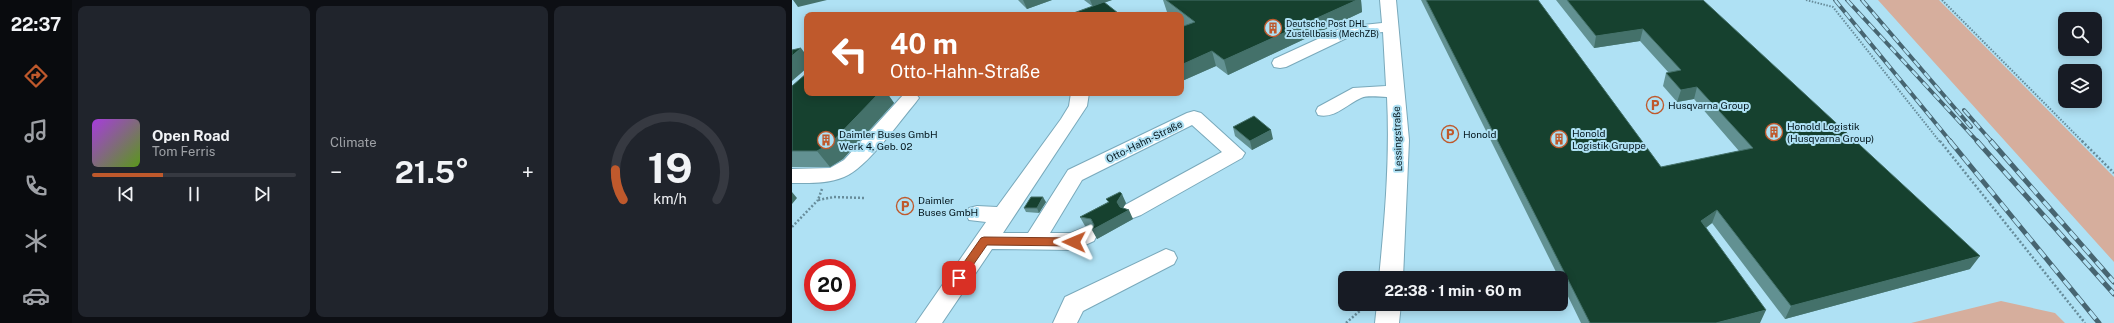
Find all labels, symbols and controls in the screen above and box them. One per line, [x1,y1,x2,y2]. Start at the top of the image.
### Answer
map controls [2058,12,2102,108]
button: search [2058,12,2102,56]
text: 22:37 [11,14,61,35]
building icon: Deutsche Post DHL Zustellbasis (MechZB) [1263,18,1283,38]
place label: Deutsche Post DHL Zustellbasis (MechZB) [1286,18,1379,39]
text: 40 m [890,27,958,60]
icon: left [824,28,876,80]
text: Otto-Hahn-Straße [890,61,1040,82]
icon: directions [22,62,50,90]
button: layers [2058,64,2102,108]
parking icon: Husqvarna Group [1645,95,1665,115]
place label: Husqvarna Group [1668,99,1749,111]
street label: Lessingstraße [1390,106,1404,172]
icon: music [22,117,50,145]
street label: Otto-Hahn-Straße [1104,117,1184,165]
place label: Honold Logistik (Husqvarna Group) [1787,120,1874,144]
building icon: Honold Logistik (Husqvarna Group) [1764,122,1784,142]
parking icon: Honold [1440,124,1460,144]
text: Open Road [152,127,230,144]
place label: Honold Logistik Gruppe [1572,127,1646,151]
place label: Daimler Buses GmbH Werk 4, Geb. 02 [839,128,938,152]
place label: Honold [1463,128,1496,140]
building icon: Honold Logistik Gruppe [1549,129,1569,149]
building icon: Daimler Buses GmbH Werk 4, Geb. 02 [816,130,836,150]
text: Climate [330,135,377,150]
text: 19 [647,142,693,191]
text: Tom Ferris [152,144,215,159]
text: 21.5° [395,154,469,190]
text: − [330,159,342,185]
text: + [522,159,534,185]
icon: phone [22,172,50,200]
icon: previous [115,183,137,205]
icon: pause [183,183,205,205]
icon: next [251,183,273,205]
text: km/h [653,189,687,206]
place label: Daimler Buses GmbH [918,194,978,218]
parking icon: Daimler Buses GmbH [895,196,915,216]
position arrow [1053,221,1095,263]
icon: climate [22,227,50,255]
speed limit sign: 20 [804,259,856,311]
pin [942,261,976,295]
icon: arrive [948,267,970,289]
icon: car [22,282,50,310]
text: 22:38 · 1 min · 60 m [1385,282,1521,299]

